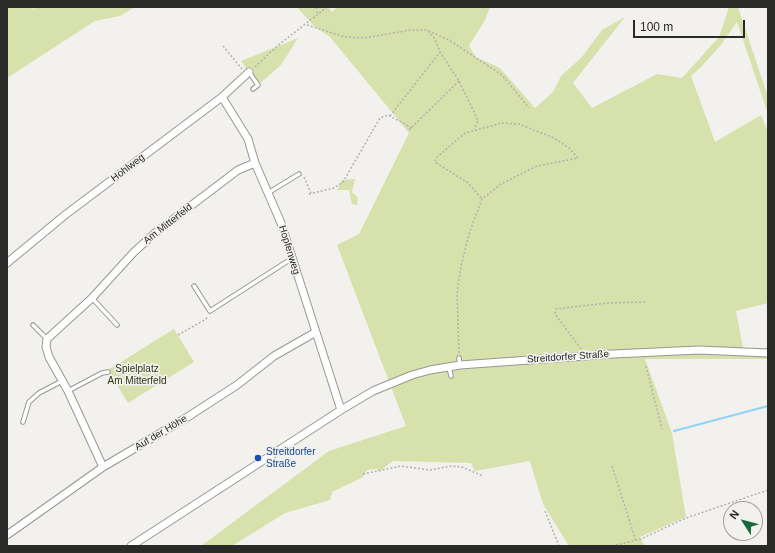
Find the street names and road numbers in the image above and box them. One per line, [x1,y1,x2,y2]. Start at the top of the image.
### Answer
street label: Hohlweg [109,151,147,185]
street label: Am Mitterfeld [141,201,195,247]
street label: Hopfenweg [276,224,302,276]
street label: Streitdorfer Straße [527,348,609,366]
street label: Auf der Höhe [133,413,189,453]

